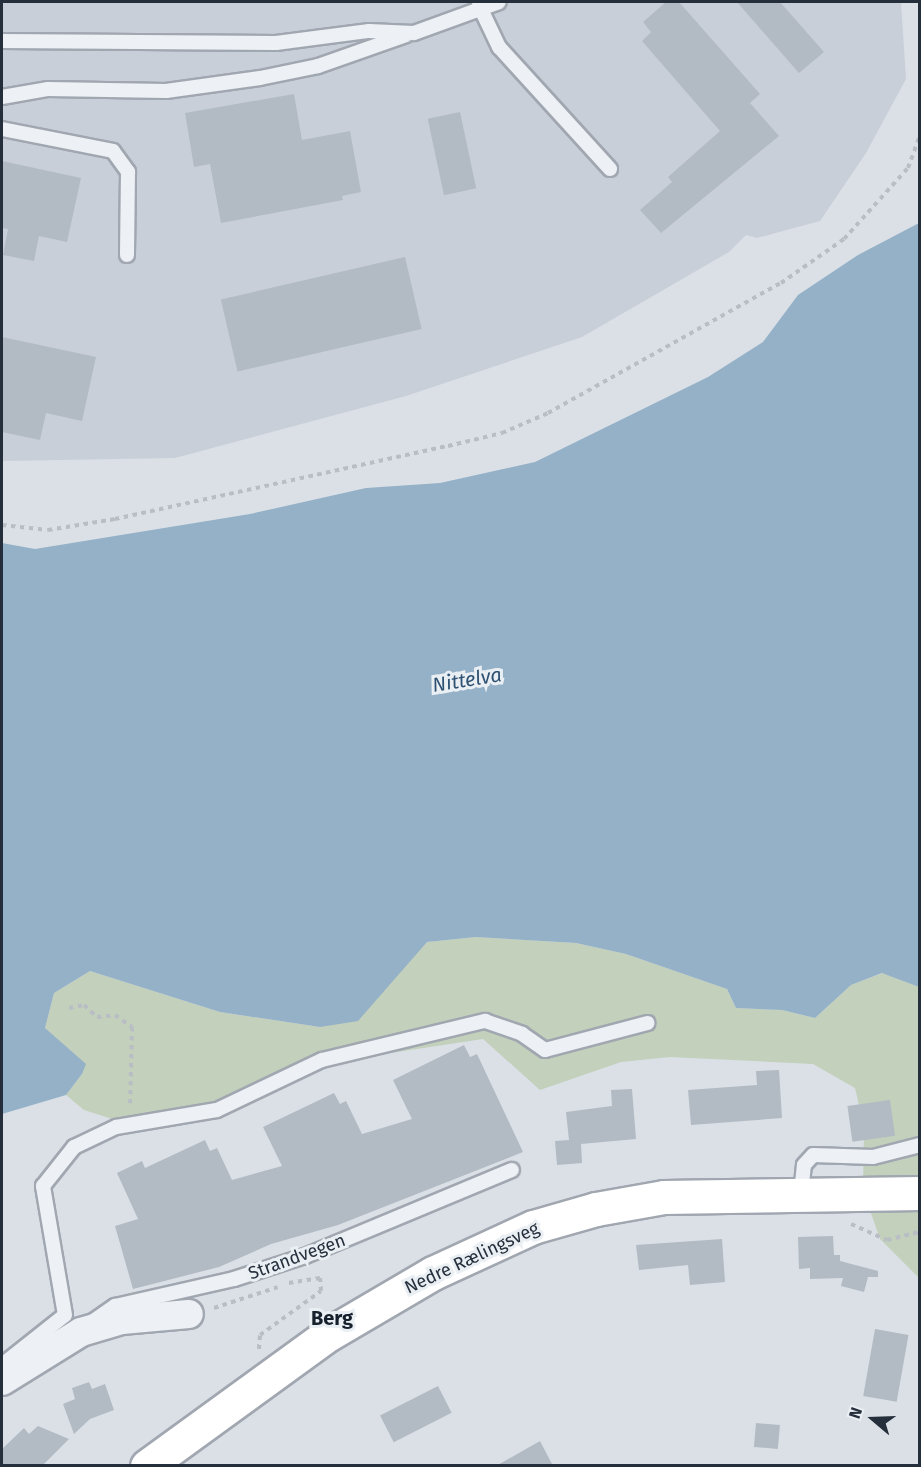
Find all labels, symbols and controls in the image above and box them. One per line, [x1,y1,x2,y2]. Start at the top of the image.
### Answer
water label: Nittelva [431,663,503,697]
street label: Nedre Rælingsveg [401,1217,543,1299]
street label: Strandvegen [245,1229,349,1285]
district label: Berg [311,1306,353,1330]
north arrow [843,1389,903,1449]
text: N [845,1405,866,1421]

